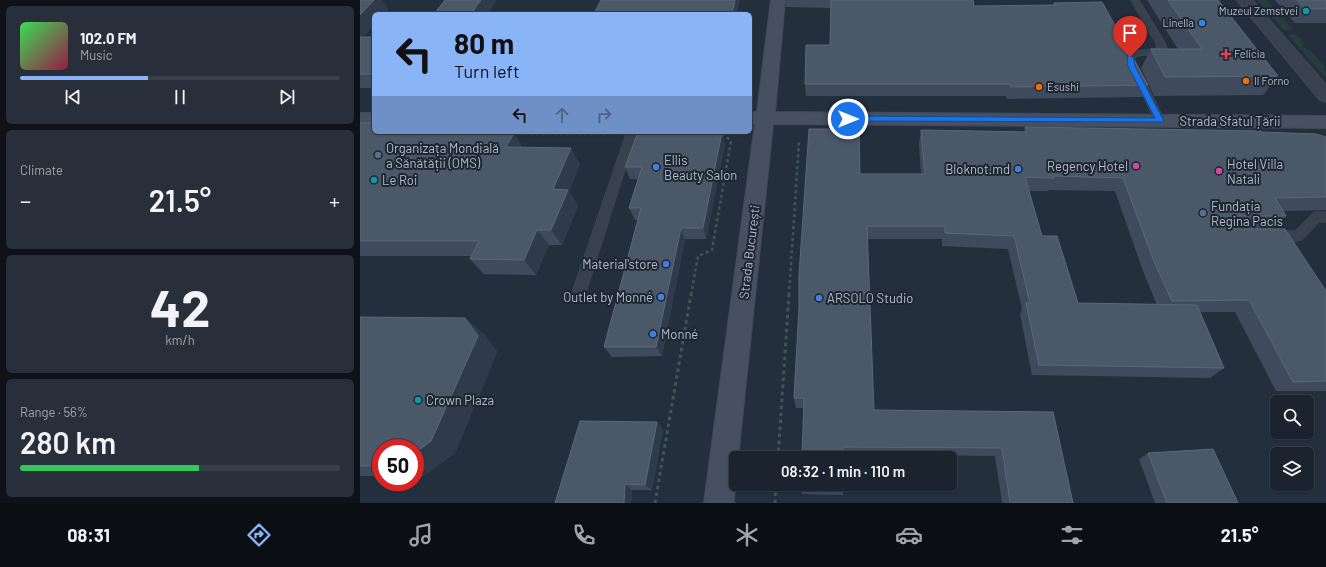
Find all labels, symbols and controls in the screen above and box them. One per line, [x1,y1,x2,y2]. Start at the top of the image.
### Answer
place label: Muzeul Zemstvei [1219,4,1298,17]
marker: Muzeul Zemstvei [1301,6,1311,16]
pin [1113,16,1147,57]
place label: Linella [1163,16,1194,29]
marker: Linella [1197,18,1207,28]
icon: arrive [1119,22,1141,44]
text: 80 m [454,26,514,60]
icon: left [388,28,440,80]
text: 102.0 FM [80,29,137,47]
text: Music [80,47,113,63]
place label: Felicia [1234,47,1265,60]
marker: Felicia [1221,49,1231,59]
text: Turn left [454,60,520,82]
place label: Il Forno [1254,74,1289,87]
marker: Il Forno [1241,76,1251,86]
place label: Esushi [1047,80,1079,93]
marker: Esushi [1034,82,1044,92]
icon: previous [62,86,84,108]
icon: pause [169,86,191,108]
icon: next [276,86,298,108]
position arrow [827,98,869,140]
icon: left [509,104,531,126]
icon: ahead [551,104,573,126]
icon: right [593,104,615,126]
street label: Strada Sfatul Țării [1179,113,1281,129]
place label: Organizața Mondială a Sănătății (OMS) [386,140,499,171]
marker: Organizața Mondială a Sănătății (OMS) [373,150,383,160]
place label: Ellis Beauty Salon [664,152,737,183]
place label: Hotel Villa Natali [1227,156,1283,187]
place label: Regency Hotel [1047,158,1128,174]
place label: Bloknot.md [945,161,1010,177]
marker: Regency Hotel [1131,161,1141,171]
text: Climate [20,162,63,178]
marker: Ellis Beauty Salon [651,162,661,172]
marker: Bloknot.md [1013,164,1023,174]
marker: Hotel Villa Natali [1214,166,1224,176]
place label: Le Roi [382,172,417,188]
marker: Le Roi [369,175,379,185]
text: 21.5° [149,182,211,218]
text: − [20,187,31,213]
text: + [329,187,340,213]
place label: Fundația Regina Pacis [1211,198,1283,229]
street label: Strada București [735,204,763,300]
marker: Fundația Regina Pacis [1198,208,1208,218]
place label: Material'store [582,256,658,272]
marker: Material'store [661,259,671,269]
text: 42 [150,275,210,337]
place label: Outlet by Monné [563,289,653,305]
place label: ARSOLO Studio [827,290,913,306]
marker: Outlet by Monné [656,292,666,302]
marker: ARSOLO Studio [814,293,824,303]
place label: Monné [661,326,698,342]
marker: Monné [648,329,658,339]
text: km/h [165,332,195,348]
place label: Crown Plaza [426,392,494,408]
marker: Crown Plaza [413,395,423,405]
map controls [1270,395,1314,491]
button: search [1270,395,1314,439]
text: Range · 56% [20,404,88,420]
text: 280 km [20,424,116,460]
speed limit sign: 50 [372,439,424,491]
button: layers [1270,447,1314,491]
text: 08:32 · 1 min · 110 m [781,462,905,480]
icon: directions [245,521,273,549]
icon: music [407,521,435,549]
icon: phone [570,521,598,549]
icon: climate [733,521,761,549]
icon: car [895,521,923,549]
icon: filters [1058,521,1086,549]
text: 08:31 [67,524,110,546]
text: 21.5° [1221,524,1259,546]

